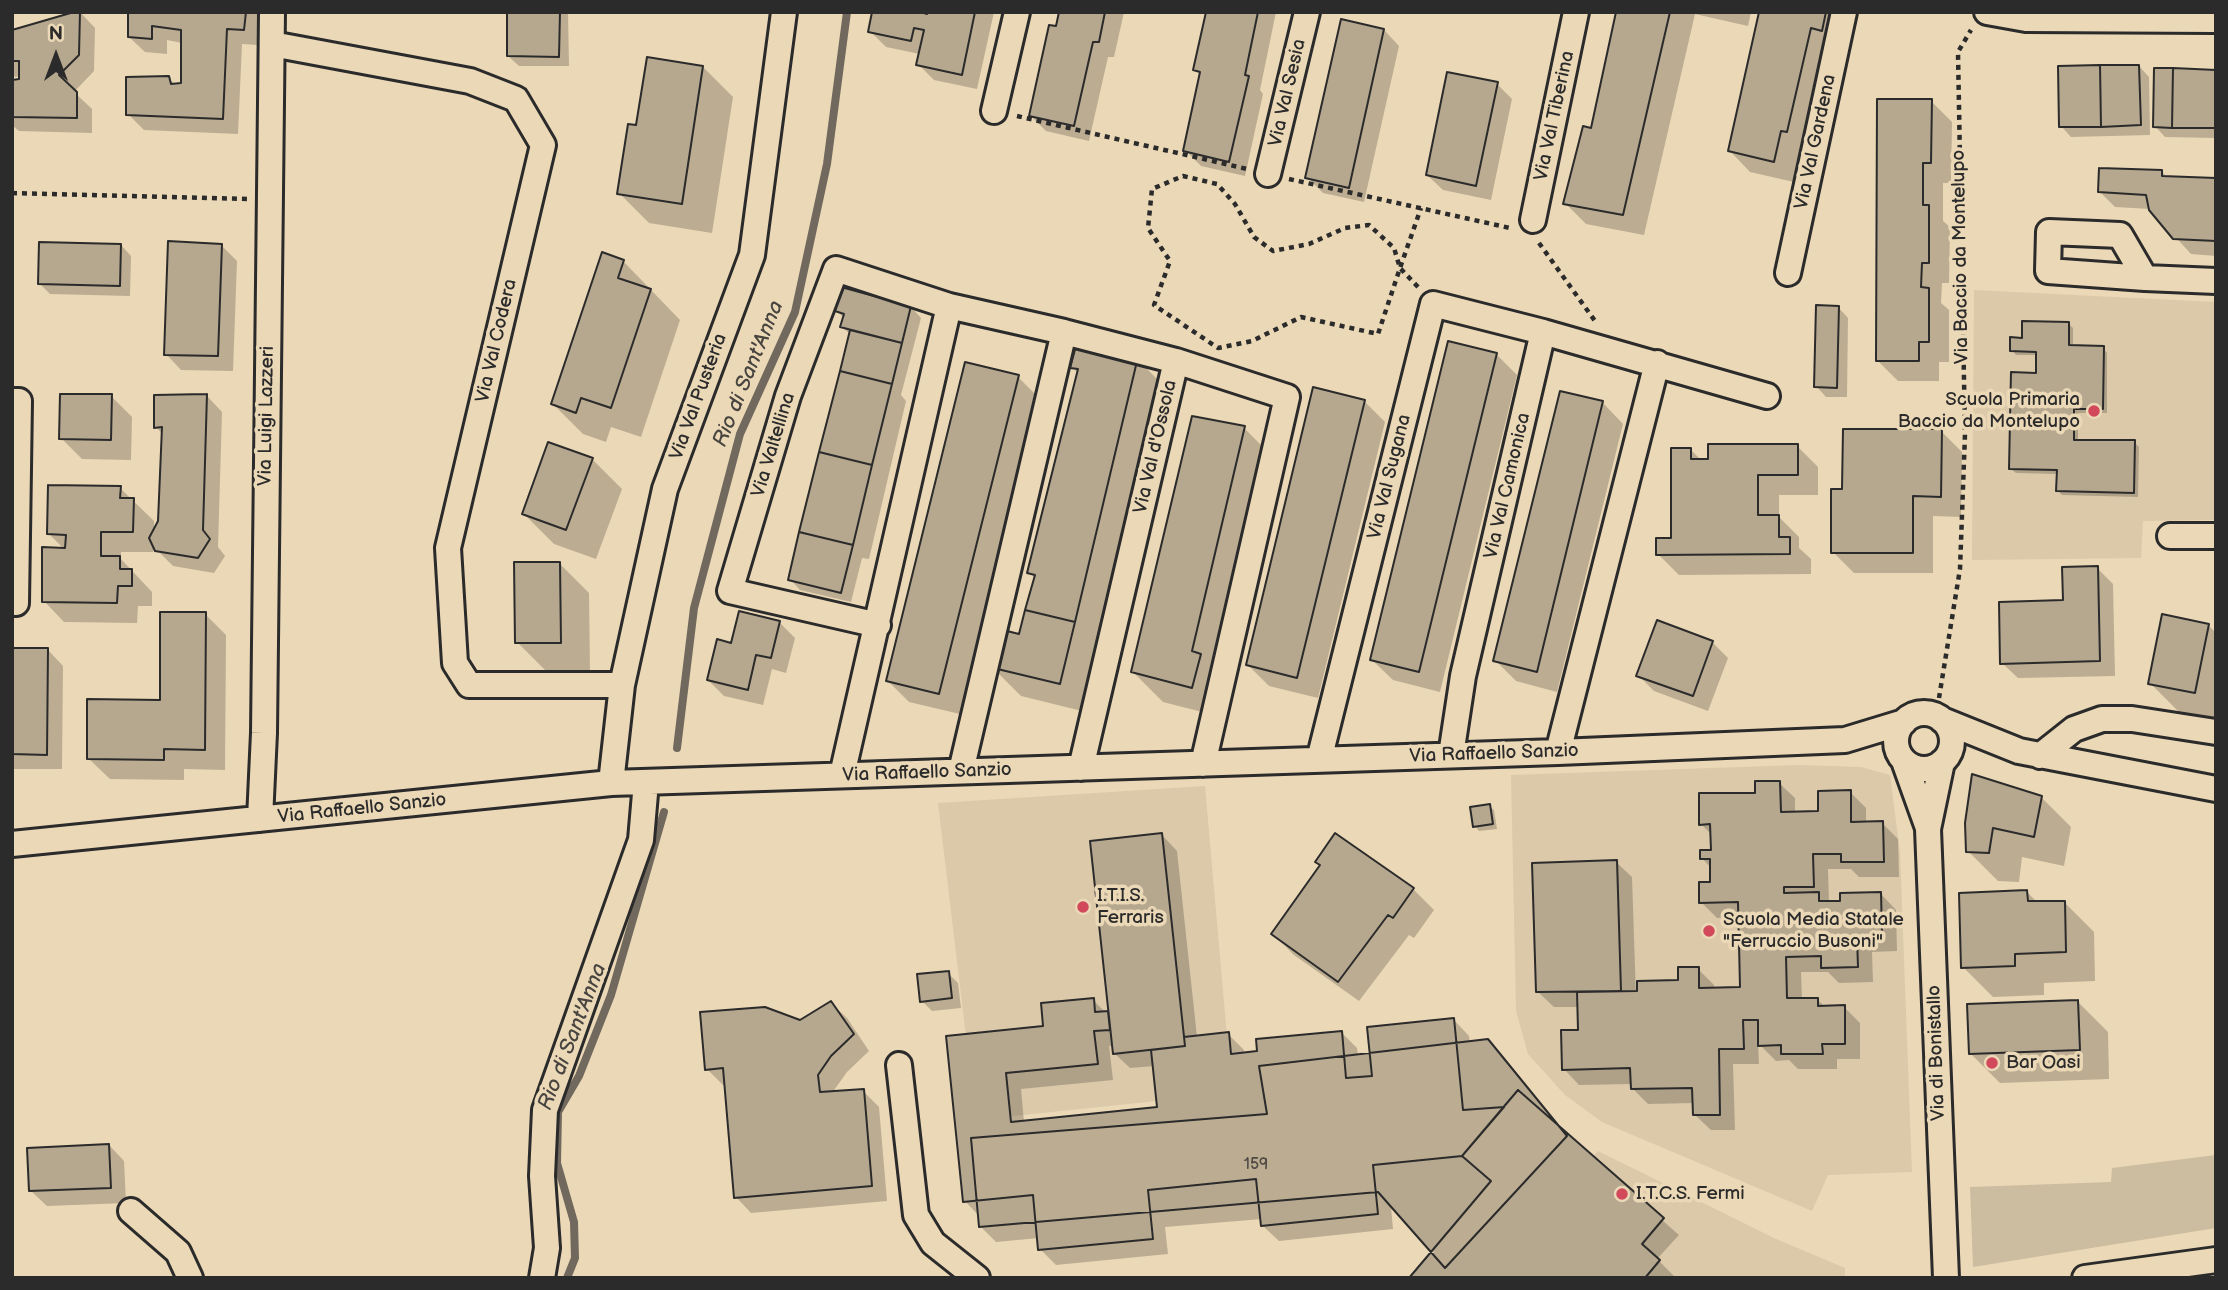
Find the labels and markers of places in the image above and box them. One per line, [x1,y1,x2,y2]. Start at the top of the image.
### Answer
place label: Scuola Primaria Baccio da Montelupo [1898,389,2080,433]
marker: Scuola Primaria Baccio da Montelupo [2086,403,2102,419]
place label: I.T.I.S. Ferraris [1097,885,1164,929]
marker: I.T.I.S. Ferraris [1075,899,1091,915]
place label: Scuola Media Statale "Ferruccio Busoni" [1723,909,1904,953]
marker: Scuola Media Statale "Ferruccio Busoni" [1701,923,1717,939]
place label: Bar Oasi [2006,1052,2081,1074]
marker: Bar Oasi [1984,1055,2000,1071]
place label: I.T.C.S. Fermi [1636,1183,1745,1205]
marker: I.T.C.S. Fermi [1614,1186,1630,1202]

